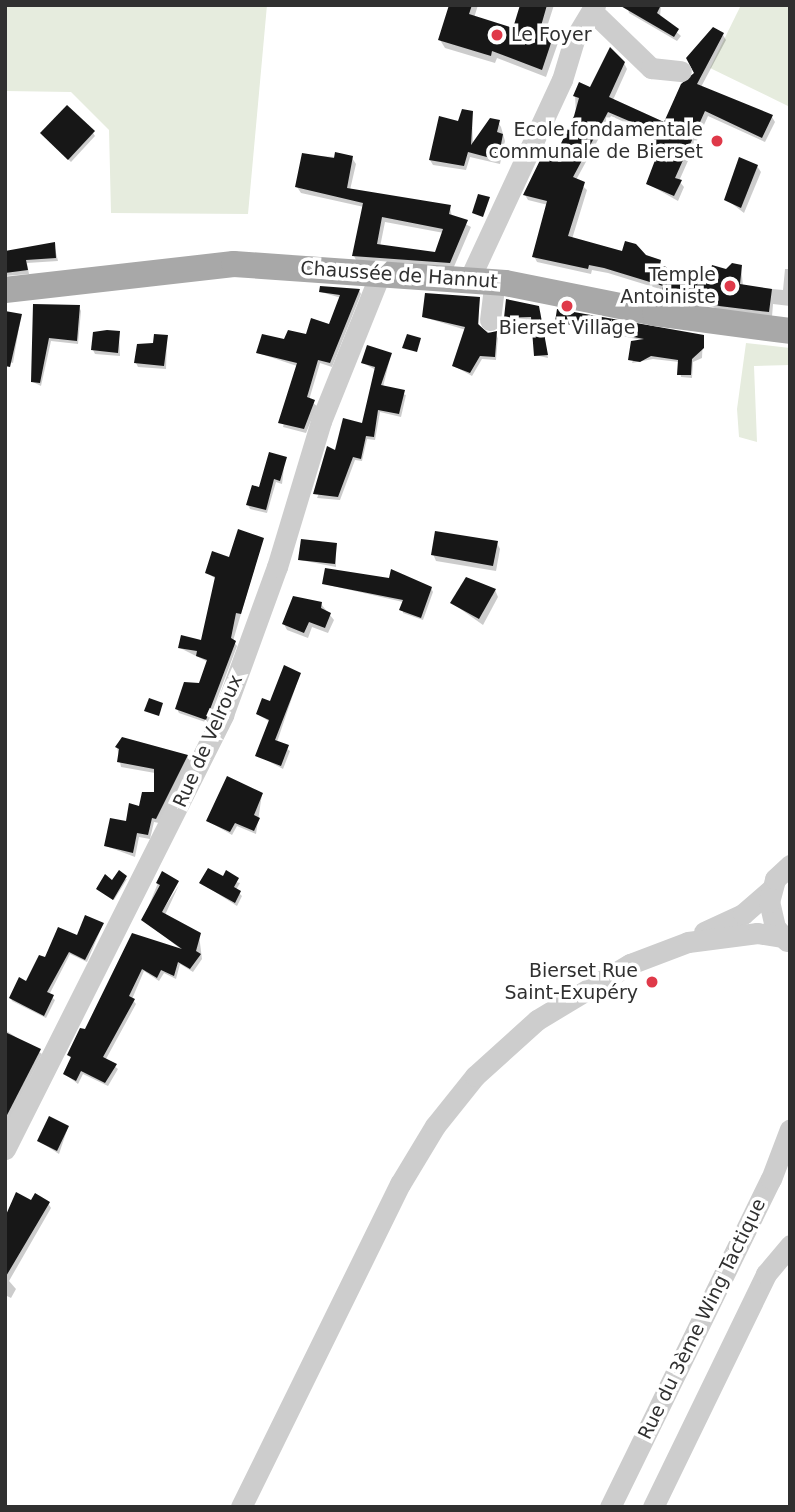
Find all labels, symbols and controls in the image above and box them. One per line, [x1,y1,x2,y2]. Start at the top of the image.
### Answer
place label: Le Foyer [511,24,592,46]
marker: Le Foyer [489,27,505,43]
place label: Ecole fondamentale communale de Bierset [489,119,703,163]
marker: Ecole fondamentale communale de Bierset [709,133,725,149]
street label: Chaussée de Hannut [300,257,498,293]
place label: Temple Antoiniste [620,264,716,308]
marker: Temple Antoiniste [722,278,738,294]
marker: Bierset Village [559,298,575,314]
place label: Bierset Village [499,317,635,339]
street label: Rue de Velroux [169,671,247,811]
place label: Bierset Rue Saint-Exupéry [505,960,638,1004]
marker: Bierset Rue Saint-Exupéry [644,974,660,990]
street label: Rue du 3ème Wing Tactique [634,1195,770,1443]

